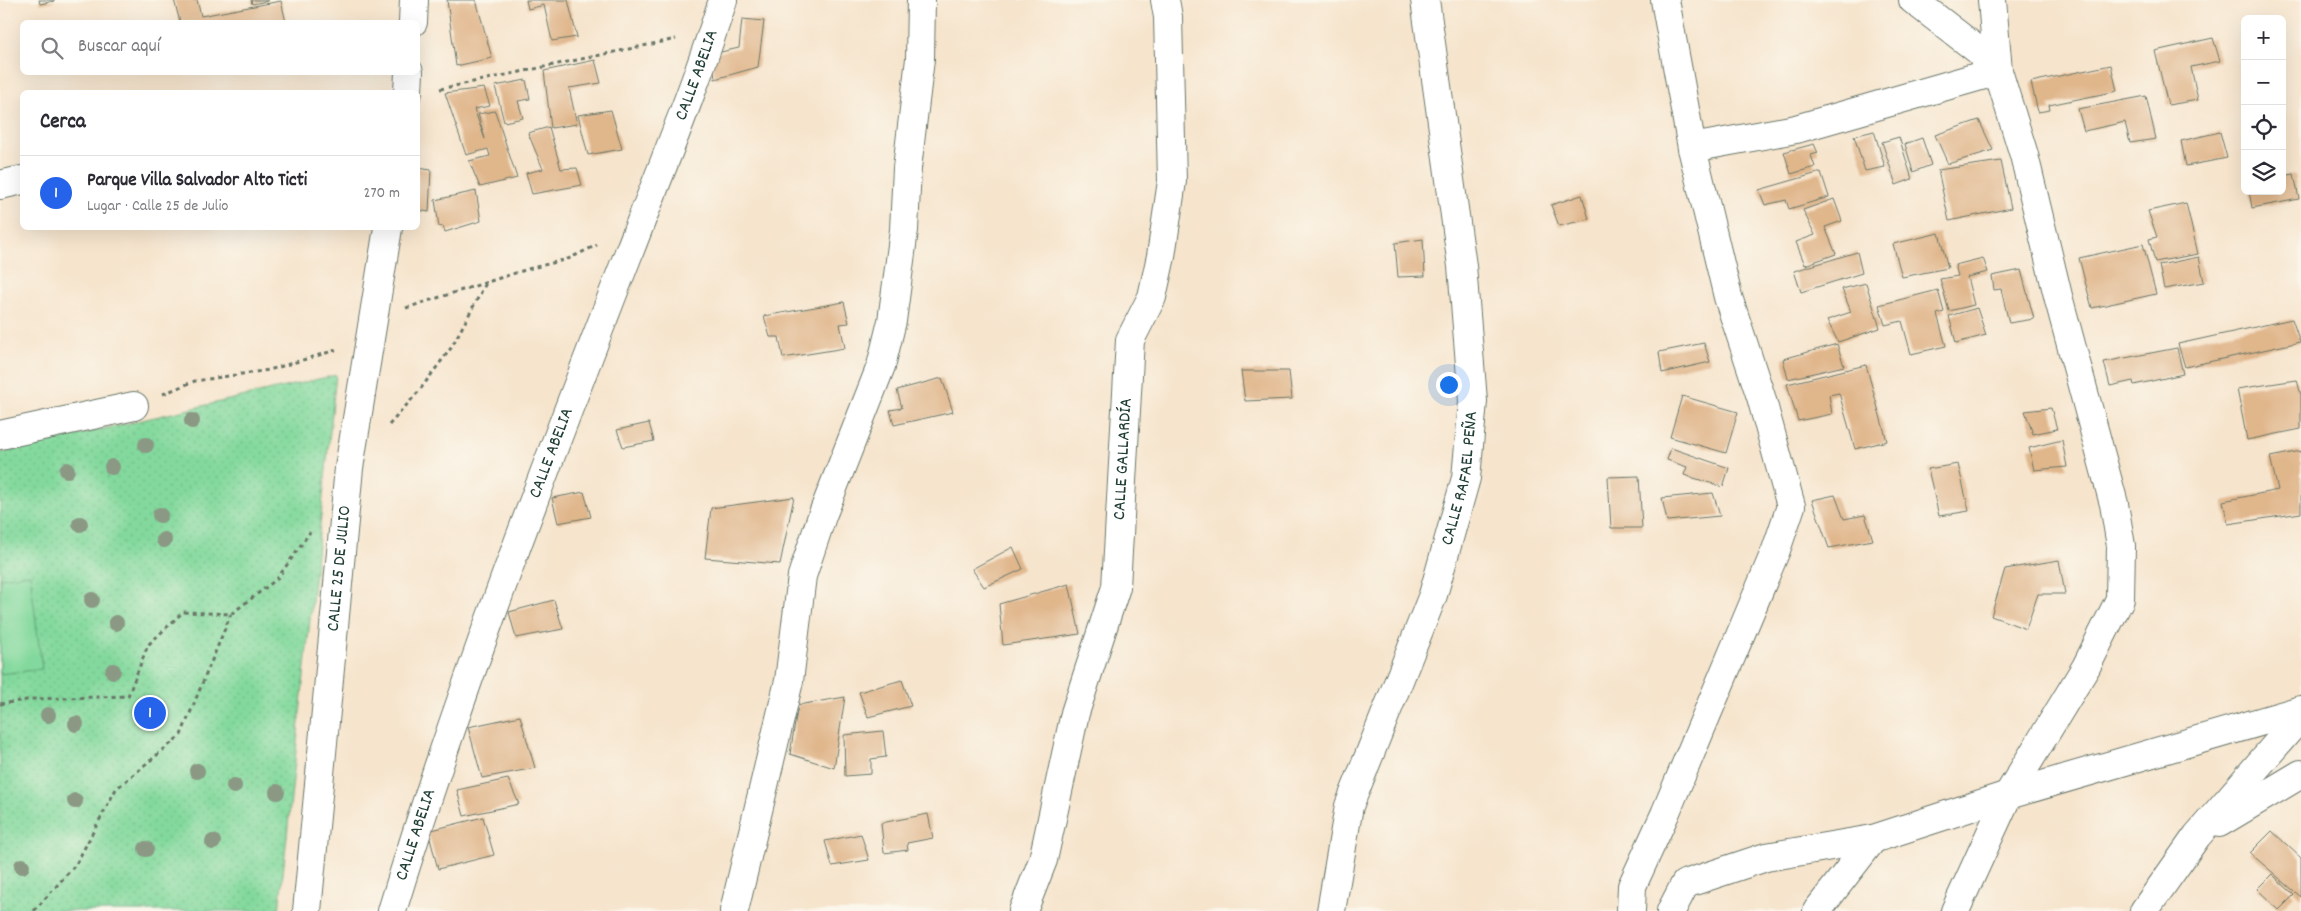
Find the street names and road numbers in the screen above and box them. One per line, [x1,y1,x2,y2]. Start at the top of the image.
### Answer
street label: CALLE ABELIA [669,26,725,124]
street label: CALLE GALLARDÍA [1107,397,1139,521]
street label: CALLE ABELIA [523,404,580,502]
street label: CALLE RAFAEL PEÑA [1435,410,1485,548]
street label: CALLE 25 DE JULIO [321,504,358,633]
street label: CALLE ABELIA [390,785,443,884]

